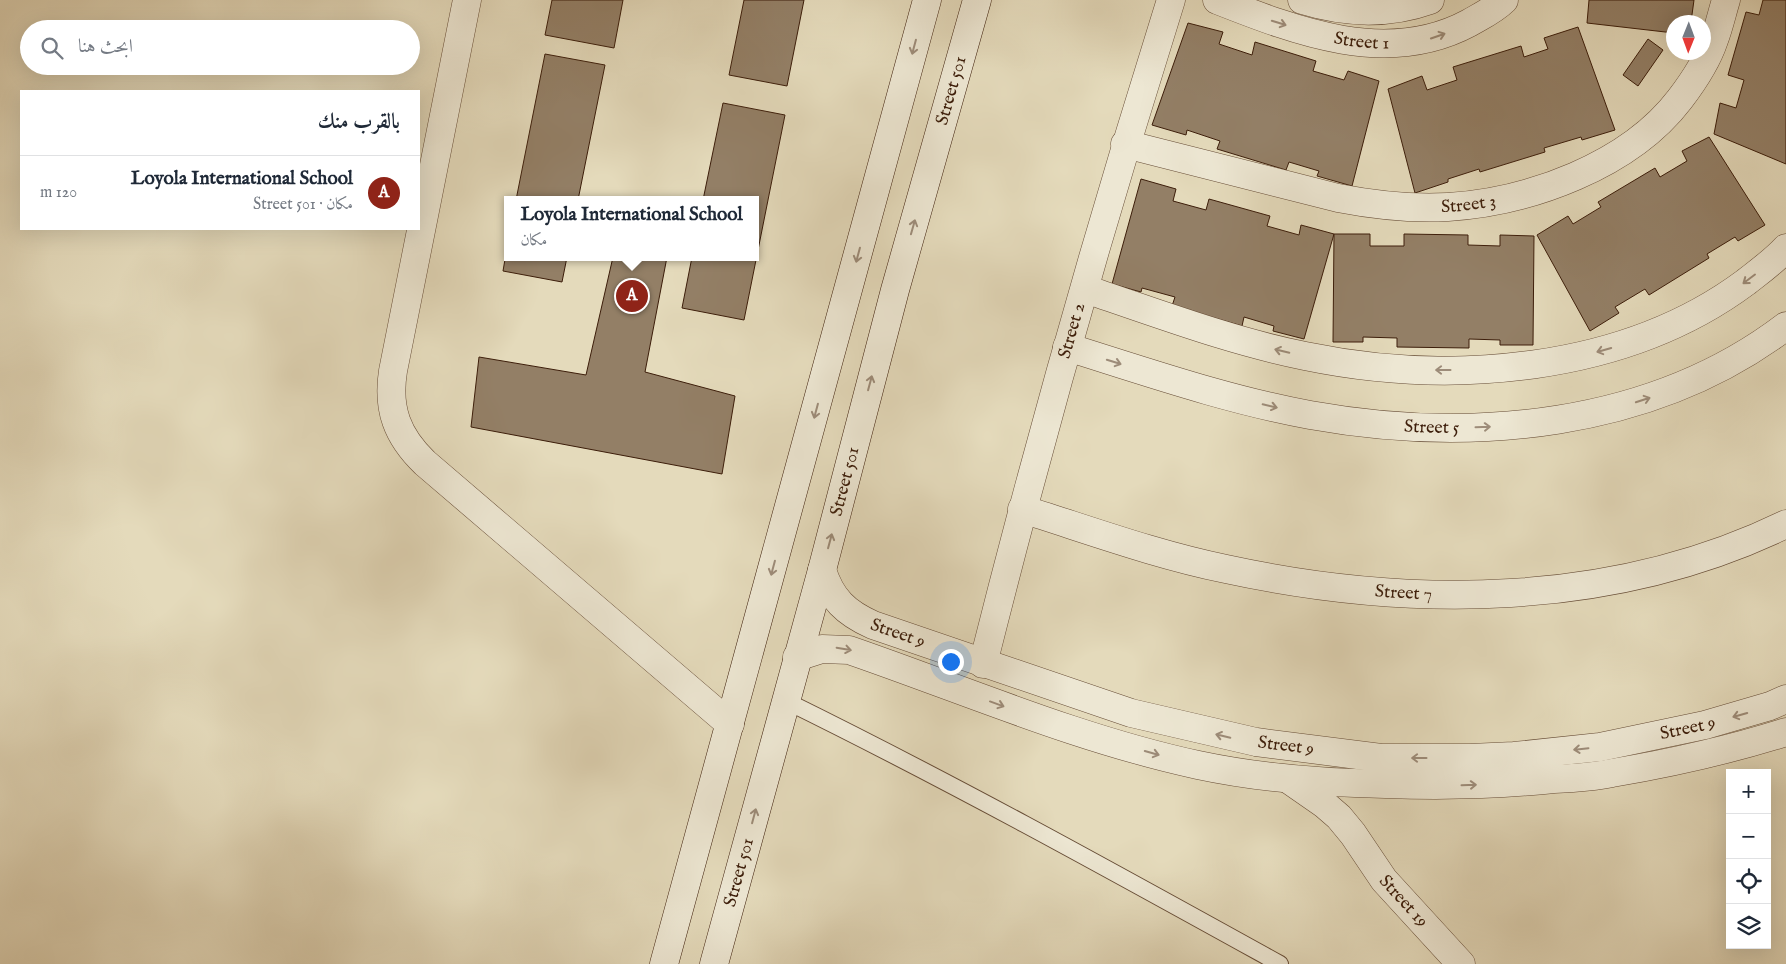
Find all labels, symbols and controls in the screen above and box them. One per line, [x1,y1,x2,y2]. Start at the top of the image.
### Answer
north arrow [1666,15,1711,60]
one-way arrow [1270,18,1286,28]
search box [20,20,420,75]
street label: Street 1 [1332,27,1389,55]
one-way arrow [1429,30,1445,40]
icon: search [38,34,66,62]
text: ابحث هنا [78,35,133,59]
one-way arrow [909,39,919,55]
street label: Street 501 [931,54,972,128]
text: بالقرب منك [318,109,400,136]
text: Loyola International School [131,167,353,191]
text: 120 m [40,183,77,203]
text: A [379,183,389,203]
street label: Street 3 [1440,189,1498,219]
text: مكان · Street 501 [253,195,353,215]
popup [504,196,759,261]
text: Loyola International School [520,203,743,227]
one-way arrow [908,219,918,235]
text: مكان [520,231,547,251]
one-way arrow [853,246,862,262]
one-way arrow [1743,274,1756,285]
pin: A [616,277,648,315]
street label: Street 2 [1053,300,1091,361]
one-way arrow [1596,345,1612,355]
one-way arrow [1275,346,1291,355]
one-way arrow [1105,357,1121,367]
one-way arrow [1435,365,1452,375]
one-way arrow [866,376,876,392]
one-way arrow [1634,394,1650,404]
one-way arrow [1261,402,1277,411]
one-way arrow [810,403,820,419]
street label: Street 5 [1404,415,1460,439]
one-way arrow [1475,422,1491,431]
street label: Street 501 [825,444,865,519]
one-way arrow [825,533,835,549]
one-way arrow [768,560,777,576]
street label: Street 7 [1374,580,1432,606]
street label: Street 9 [867,613,928,653]
one-way arrow [836,645,852,655]
your location [938,649,964,675]
one-way arrow [989,700,1005,709]
street label: Street 9 [1658,711,1718,746]
one-way arrow [1732,711,1748,721]
one-way arrow [1216,731,1232,740]
street label: Street 9 [1256,731,1316,761]
one-way arrow [1574,744,1590,754]
one-way arrow [1144,749,1160,758]
one-way arrow [1411,753,1428,763]
map controls [1726,769,1771,949]
button: + [1726,769,1771,814]
one-way arrow [1461,780,1477,790]
one-way arrow [750,808,760,824]
button: − [1726,814,1771,859]
street label: Street 501 [719,835,760,909]
button: locate [1726,859,1771,904]
street label: Street 19 [1374,870,1433,932]
button: layers [1726,904,1771,949]

